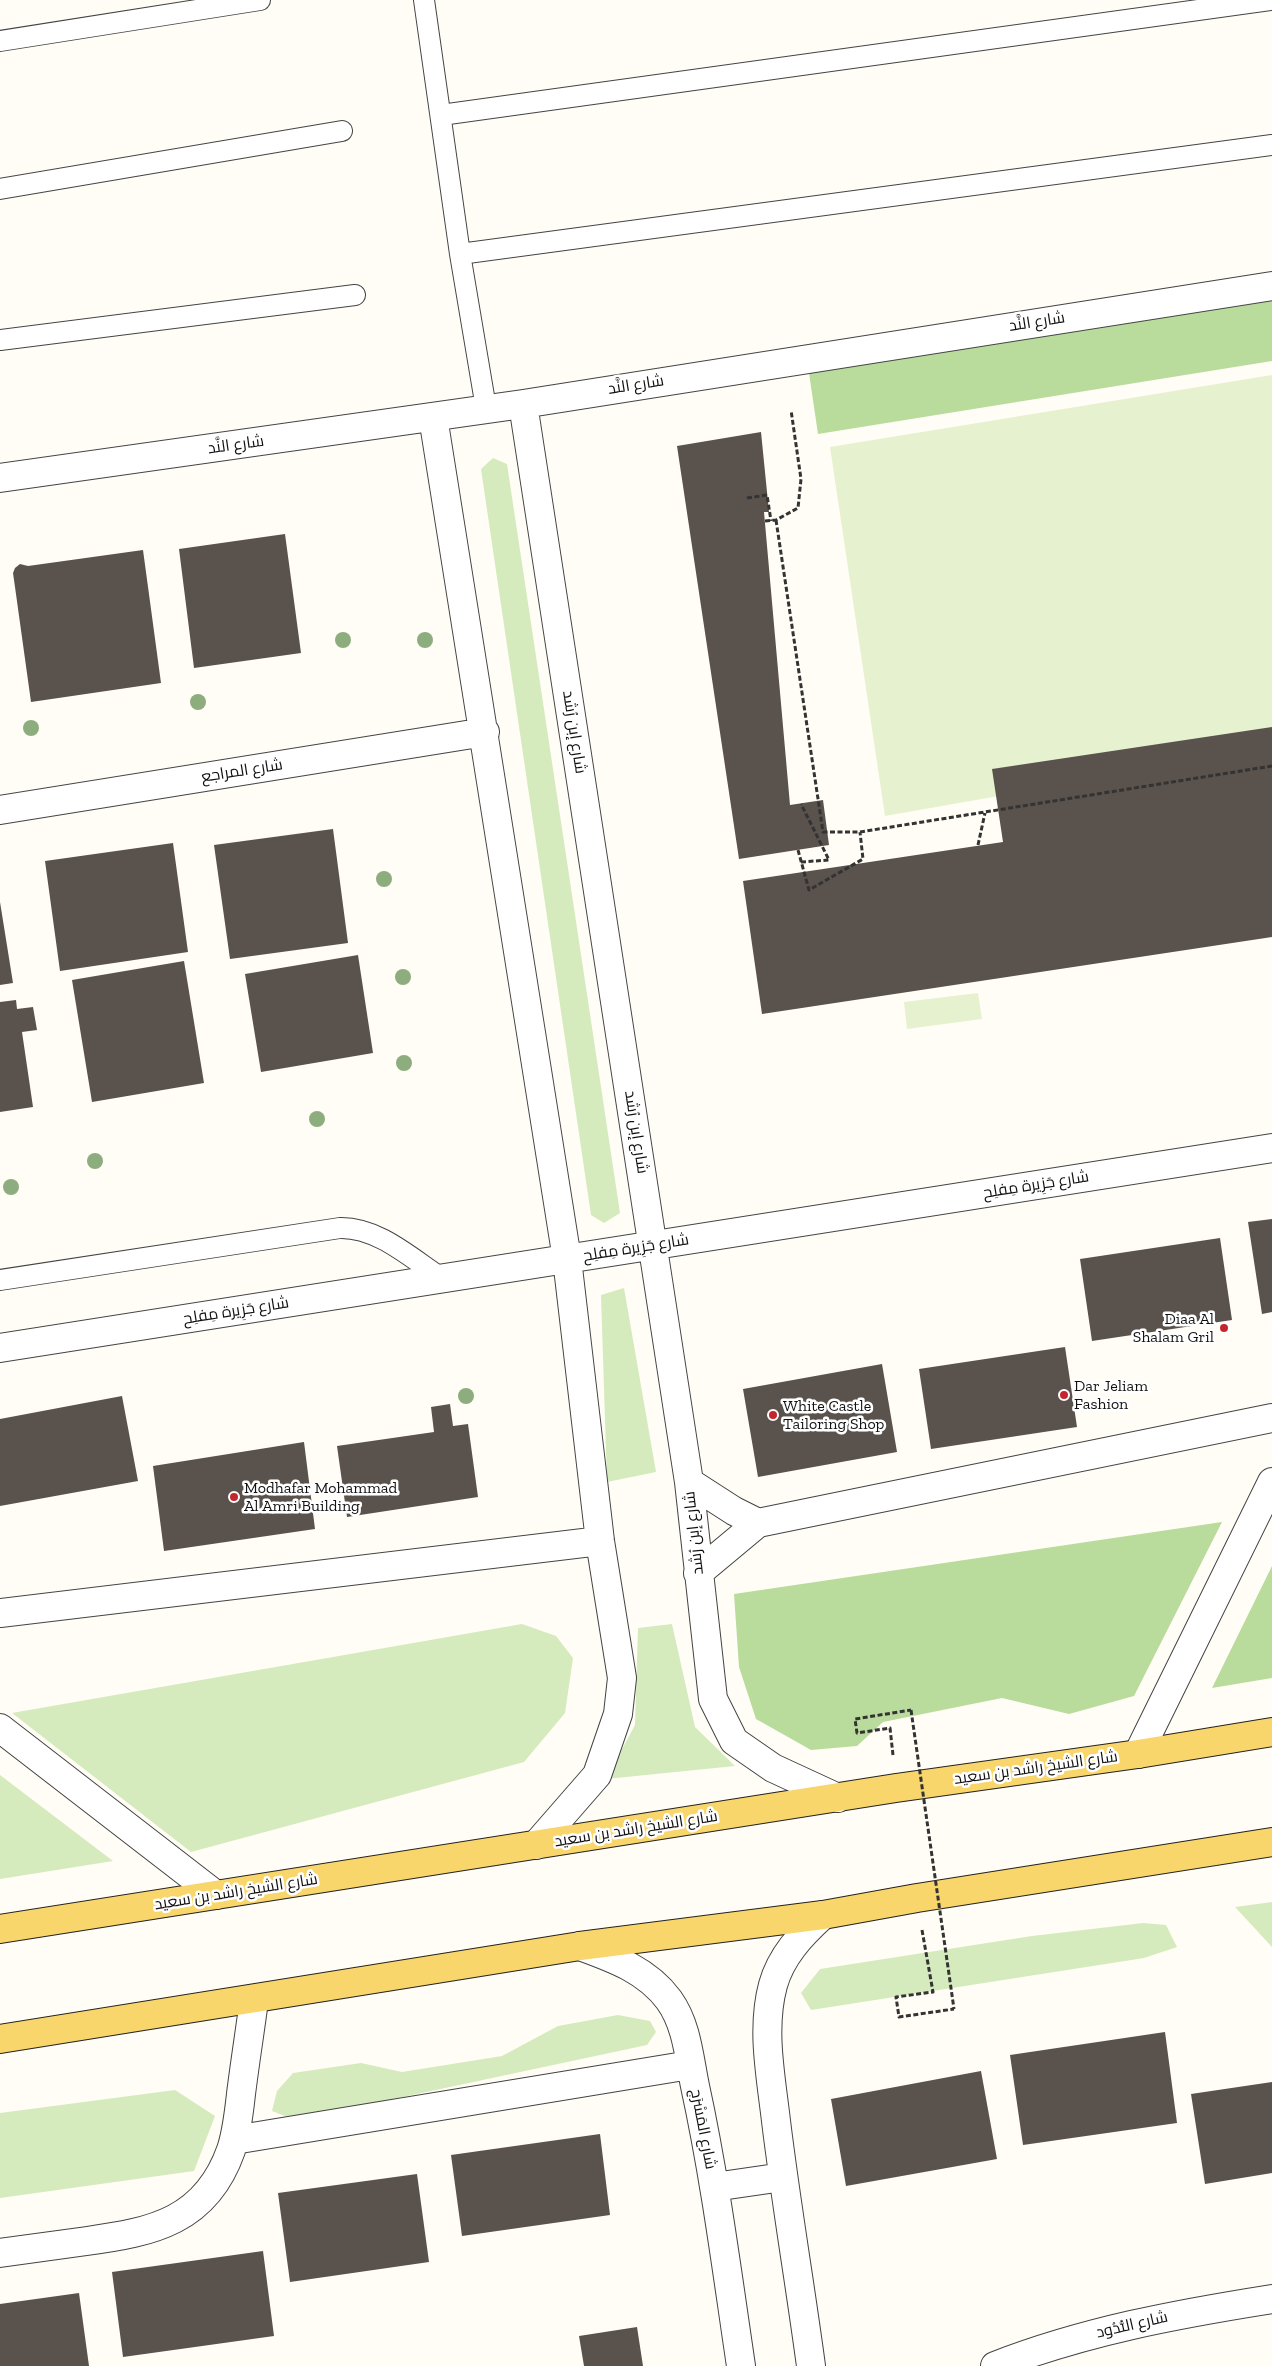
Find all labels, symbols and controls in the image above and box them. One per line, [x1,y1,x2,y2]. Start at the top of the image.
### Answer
street label: شارع النَّد [1008,308,1066,336]
street label: شارع النَّد [607,371,665,399]
street label: شارع النَّد [207,432,265,458]
street label: شارع إبن رُشد [558,689,590,775]
street label: شارع المراجع [200,755,284,787]
street label: شارع إبن رُشد [620,1089,652,1175]
street label: شارع جَزِيرة مِفلِح [982,1167,1090,1203]
street label: شارع جَزِيرة مِفلِح [582,1230,690,1266]
street label: شارع جَزِيرة مِفلِح [182,1293,290,1329]
place label: Diaa Al Shalam Gril [1133,1309,1214,1347]
marker: Diaa Al Shalam Gril [1218,1322,1230,1334]
place label: Dar Jeliam Fashion [1074,1376,1148,1414]
marker: Dar Jeliam Fashion [1058,1389,1070,1401]
place label: White Castle Tailoring Shop [783,1396,884,1434]
marker: White Castle Tailoring Shop [767,1409,779,1421]
place label: Modhafar Mohammad Al Amri Building [244,1478,397,1516]
street label: شارع إبن رُشد [680,1490,708,1576]
marker: Modhafar Mohammad Al Amri Building [228,1491,240,1503]
street label: شارع الشيخ راشد بن سعيد [953,1747,1119,1789]
street label: شارع الشيخ راشد بن سعيد [553,1807,719,1851]
street label: شارع الشيخ راشد بن سعيد [153,1870,319,1914]
street label: شارع المَسْرَج [686,2087,720,2171]
street label: شارع النُّدُود [1094,2307,1170,2343]

